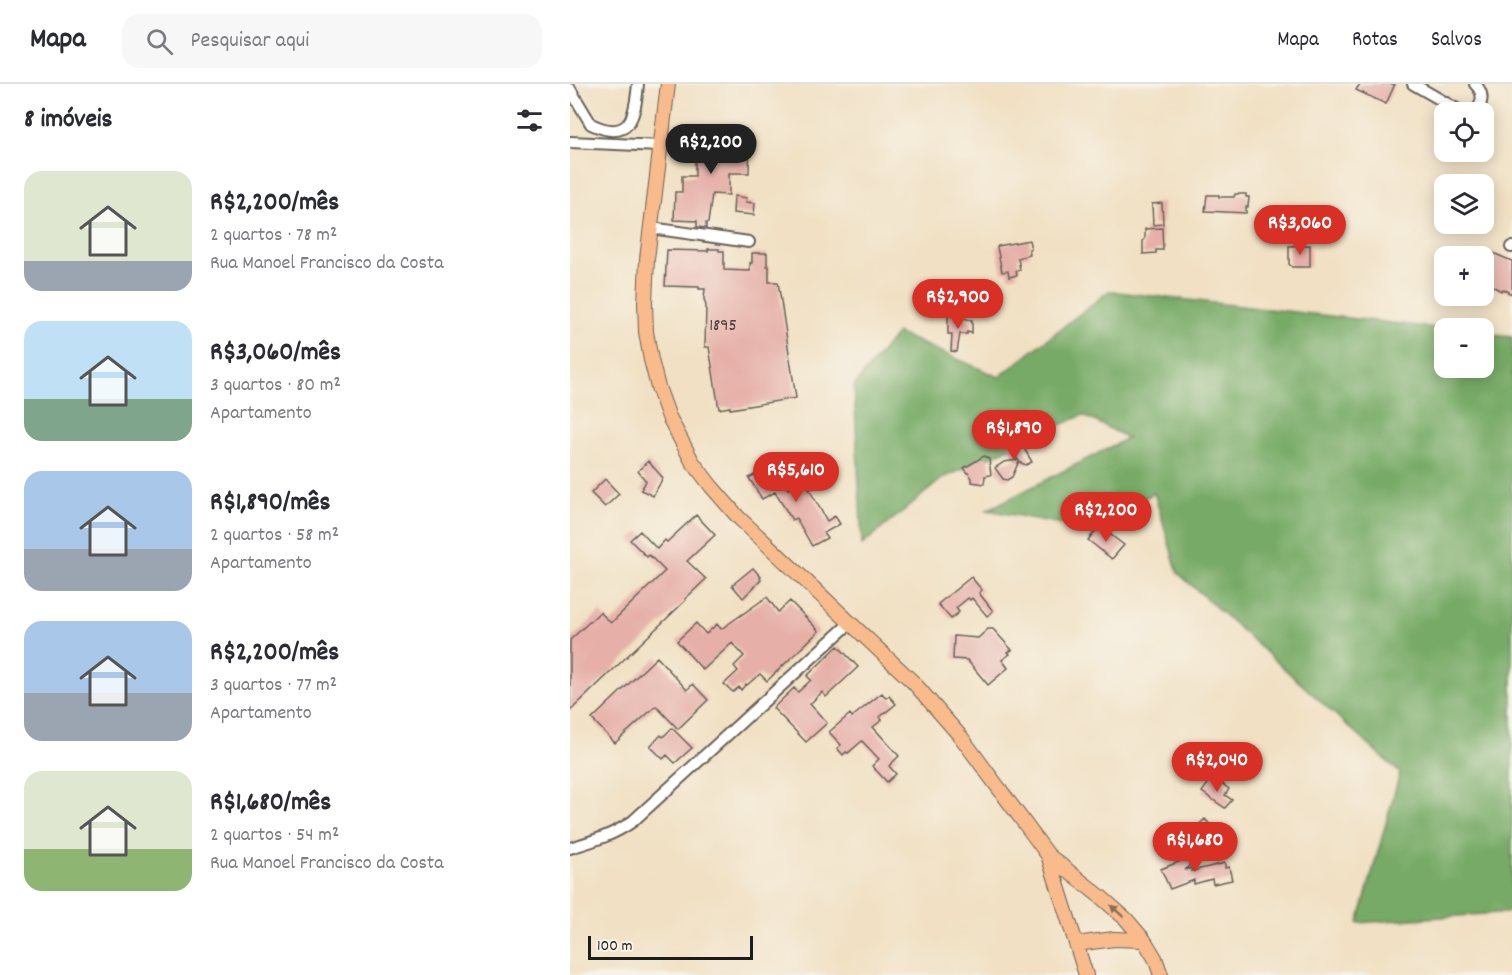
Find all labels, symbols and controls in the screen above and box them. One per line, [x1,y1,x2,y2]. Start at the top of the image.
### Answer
search box [122,14,542,68]
text: Mapa [30,21,86,61]
icon: search [143,25,176,58]
text: Pesquisar aqui [191,26,309,57]
text: Mapa [1277,26,1319,56]
text: Rotas [1352,26,1398,56]
text: Salvos [1431,26,1482,56]
text: 8 imóveis [24,102,113,139]
map controls [1434,102,1494,378]
button: locate [1434,102,1494,162]
icon: filters [513,104,546,137]
pin: R$2,200 [656,124,766,175]
text: R$2,200 [680,129,742,157]
button: layers [1434,174,1494,234]
text: R$2,200/mês [210,185,339,222]
icon: home [72,195,144,267]
pin: R$3,060 [1245,205,1355,256]
text: R$3,060 [1268,210,1332,238]
text: 2 quartos · 78 m² [210,222,337,250]
button: + [1434,246,1494,306]
text: Rua Manoel Francisco da Costa [210,250,444,278]
pin: R$2,900 [903,279,1013,330]
text: R$2,900 [926,284,990,312]
house number: 1895 [709,314,737,339]
button: − [1434,318,1494,378]
text: R$3,060/mês [210,335,341,372]
icon: home [72,345,144,417]
text: 3 quartos · 80 m² [210,372,341,400]
text: Apartamento [210,400,312,428]
pin: R$1,890 [959,410,1069,461]
text: R$1,890 [986,415,1042,443]
pin: R$5,610 [741,452,851,503]
text: R$5,610 [767,457,825,485]
text: R$1,890/mês [210,485,330,522]
pin: R$2,200 [1051,492,1161,543]
icon: home [72,495,144,567]
text: R$2,200 [1075,497,1137,525]
text: 2 quartos · 58 m² [210,522,339,550]
text: Apartamento [210,550,312,578]
text: R$2,200/mês [210,635,339,672]
icon: home [72,645,144,717]
text: 3 quartos · 77 m² [210,672,337,700]
text: Apartamento [210,700,312,728]
pin: R$2,040 [1162,742,1272,793]
text: R$2,040 [1186,747,1248,775]
text: R$1,680/mês [210,785,331,822]
icon: home [72,795,144,867]
text: 2 quartos · 54 m² [210,822,339,850]
pin: R$1,680 [1140,822,1250,873]
text: R$1,680 [1167,827,1223,855]
text: Rua Manoel Francisco da Costa [210,850,444,878]
one-way arrow [1109,904,1124,918]
scale bar [588,933,753,960]
text: 100 m [597,935,633,958]

